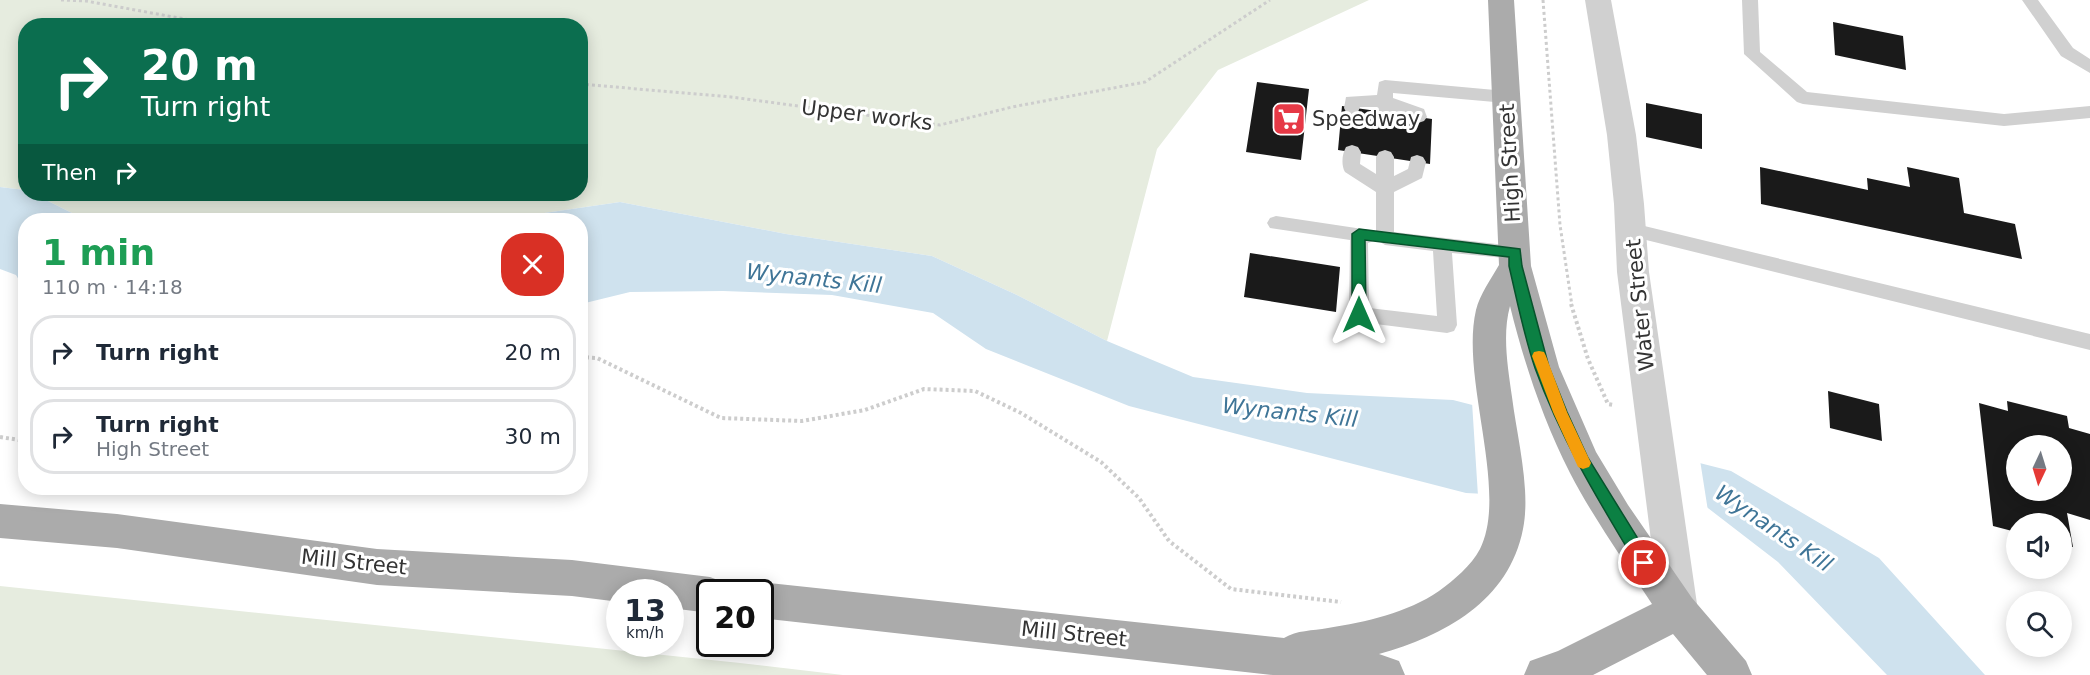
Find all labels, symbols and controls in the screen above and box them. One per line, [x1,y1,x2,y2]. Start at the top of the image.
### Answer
text: 20 m [141,41,258,90]
icon: right [42,42,120,120]
text: Turn right [141,91,270,122]
street label: Upper works [800,95,934,135]
supermarket icon: Speedway [1271,101,1307,137]
street label: High Street [1495,103,1525,223]
place label: Speedway [1312,107,1420,131]
icon: right [109,156,142,189]
text: Then [42,160,97,185]
text: 1 min [42,232,155,273]
button: close [501,233,564,296]
street label: Water Street [1621,238,1659,372]
water label: Wynants Kill [745,259,883,298]
text: 110 m · 14:18 [42,275,183,299]
position arrow [1327,283,1391,347]
icon: right [45,336,78,369]
text: Turn right [96,340,219,365]
text: 20 m [505,340,561,365]
water label: Wynants Kill [1221,393,1359,432]
text: Turn right [96,412,219,437]
icon: right [45,420,78,453]
text: 30 m [505,424,561,449]
north arrow [2006,435,2072,501]
map controls [2006,435,2072,657]
text: High Street [96,437,209,461]
water label: Wynants Kill [1710,480,1837,577]
button: sound [2006,513,2072,579]
pin [1618,537,1669,588]
street label: Mill Street [300,545,408,579]
icon: arrive [1627,546,1660,579]
speed limit sign: 20 [696,579,774,657]
button: search [2006,591,2072,657]
text: 13 [624,593,666,628]
street label: Mill Street [1020,617,1128,651]
text: km/h [626,624,664,642]

